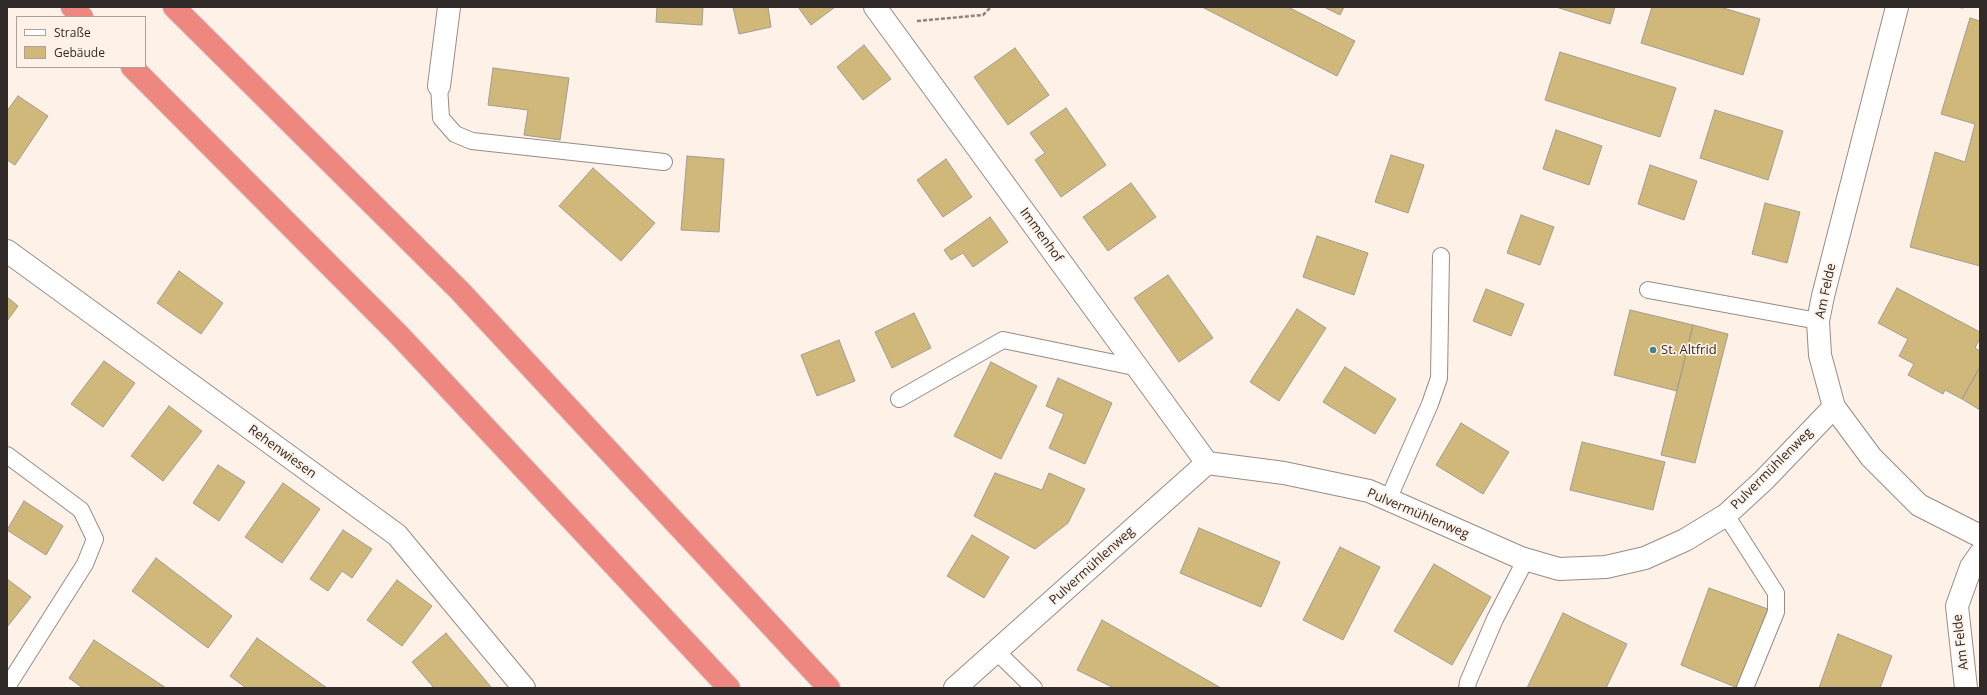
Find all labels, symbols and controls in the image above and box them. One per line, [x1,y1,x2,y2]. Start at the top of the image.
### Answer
legend [16,16,146,68]
text: Straße [54,24,91,41]
text: Gebäude [54,44,105,61]
street label: Immenhof [1016,205,1066,265]
street label: Am Felde [1813,262,1839,320]
place label: St. Altfrid [1661,342,1717,358]
marker: St. Altfrid [1648,345,1658,355]
street label: Rehenwiesen [245,422,319,482]
street label: Pulvermühlenweg [1728,425,1816,513]
street label: Pulvermühlenweg [1365,485,1471,543]
street label: Pulvermühlenweg [1046,524,1138,608]
street label: Am Felde [1950,613,1972,671]

